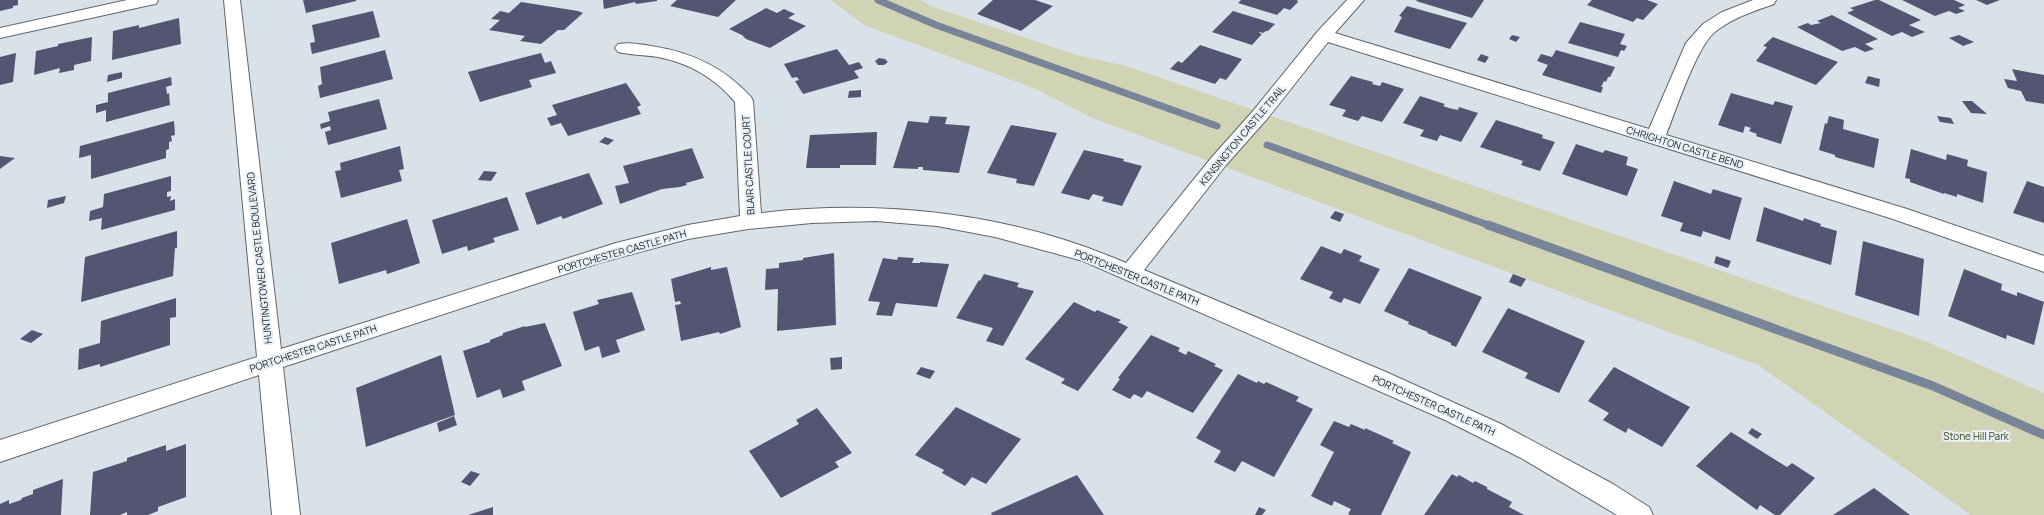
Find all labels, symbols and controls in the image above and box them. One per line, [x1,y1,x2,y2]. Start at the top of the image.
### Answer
street label: KENSINGTON CASTLE TRAIL [1196,82,1288,188]
street label: BLAIR CASTLE COURT [738,115,758,215]
street label: CHRIGHTON CASTLE BEND [1625,122,1746,172]
street label: HUNTINGTOWER CASTLE BOULEVARD [243,171,275,345]
street label: PORTCHESTER CASTLE PATH [556,226,688,276]
street label: PORTCHESTER CASTLE PATH [1073,246,1202,309]
street label: PORTCHESTER CASTLE PATH [247,321,379,375]
street label: PORTCHESTER CASTLE PATH [1370,372,1498,439]
park label: Stone Hill Park [1943,429,2010,443]

